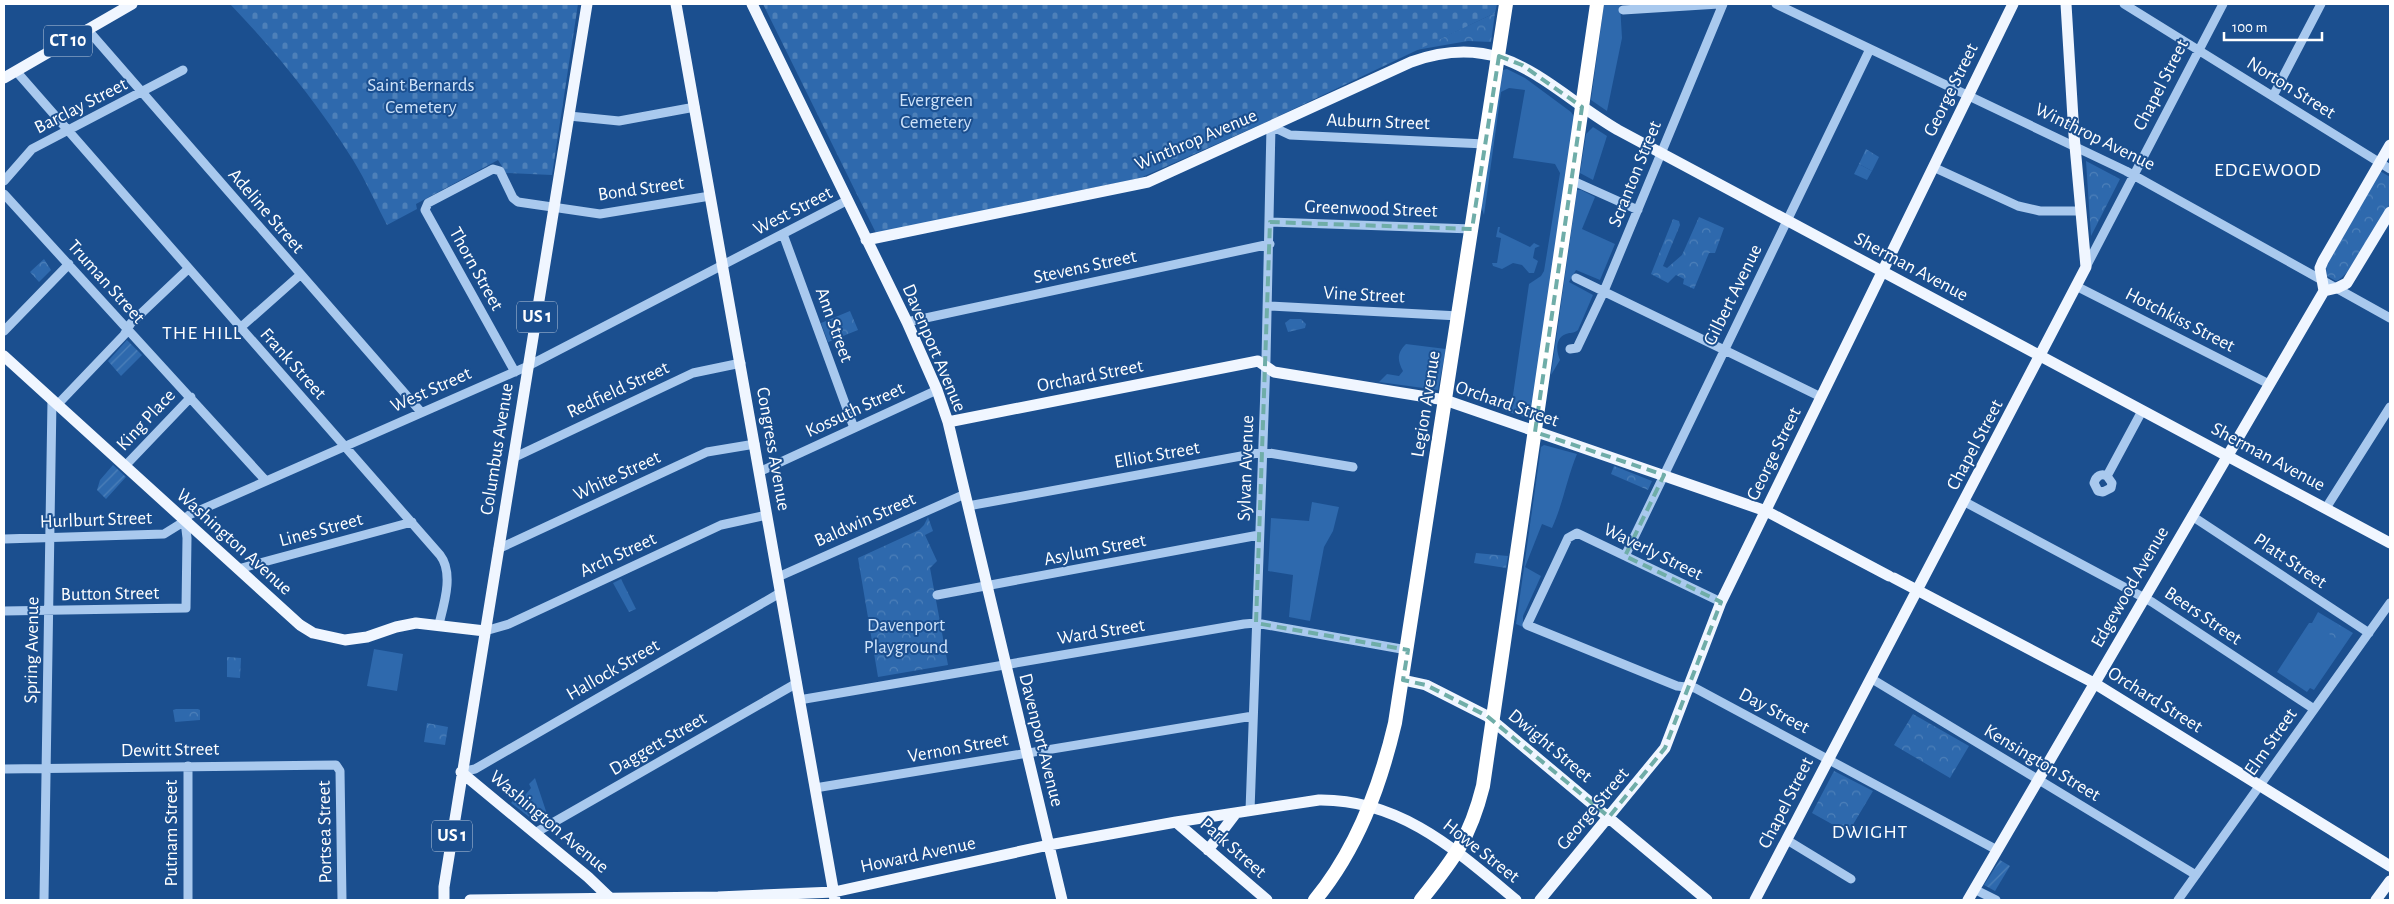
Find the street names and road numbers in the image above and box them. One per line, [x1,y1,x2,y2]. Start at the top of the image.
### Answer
road number: CT 10 [44,26,92,56]
street label: Chapel Street [2130,36,2192,134]
street label: George Street [1920,40,1982,140]
street label: Norton Street [2243,53,2339,123]
street label: Barclay Street [31,75,131,137]
street label: Winthrop Avenue [2032,100,2158,174]
street label: Winthrop Avenue [1132,106,1260,174]
street label: Auburn Street [1326,111,1430,133]
street label: Scranton Street [1605,118,1665,230]
street label: Adeline Street [224,165,308,257]
street label: Bond Street [597,174,685,204]
street label: West Street [750,183,836,239]
street label: Greenwood Street [1304,197,1438,221]
street label: Thorn Street [445,224,507,314]
street label: Sherman Avenue [1851,229,1971,305]
street label: Truman Street [64,237,148,327]
street label: Gilbert Avenue [1700,241,1766,349]
street label: Stevens Street [1032,247,1138,287]
street label: Davenport Avenue [899,281,969,415]
street label: Vine Street [1323,283,1405,307]
street label: Hotchkiss Street [2122,284,2238,356]
street label: Ann Street [812,285,856,365]
road number: US 1 [517,302,557,332]
street label: Frank Street [256,325,330,403]
street label: Legion Avenue [1408,349,1444,459]
street label: Orchard Street [1035,356,1145,396]
street label: Redfield Street [564,358,672,422]
street label: West Street [388,364,474,416]
street label: Orchard Street [1453,377,1561,431]
street label: Kossuth Street [803,379,907,441]
street label: Columbus Avenue [477,382,517,516]
street label: King Place [113,386,179,454]
street label: Congress Avenue [753,386,793,512]
street label: Chapel Street [1943,397,2007,493]
street label: George Street [1743,404,1805,504]
street label: Sylvan Avenue [1235,415,1257,521]
street label: Sherman Avenue [2208,419,2328,495]
street label: Elliot Street [1113,438,1201,472]
street label: White Street [571,448,663,504]
street label: Washington Avenue [172,485,296,599]
street label: Baldwin Street [812,489,918,551]
street label: Hurlburt Street [39,509,153,531]
street label: Lines Street [277,510,365,550]
street label: Waverly Street [1600,520,1706,584]
street label: Edgewood Avenue [2088,523,2172,651]
street label: Arch Street [577,529,659,581]
street label: Platt Street [2250,530,2330,592]
street label: Asylum Street [1042,531,1148,569]
street label: Beers Street [2161,583,2245,649]
street label: Button Street [61,584,159,604]
street label: Spring Avenue [22,596,42,704]
street label: Ward Street [1056,616,1146,648]
street label: Hallock Street [563,636,663,704]
street label: Orchard Street [2104,663,2206,737]
street label: Davenport Avenue [1015,671,1067,809]
street label: Day Street [1736,685,1812,737]
street label: Elm Street [2241,705,2301,779]
street label: Dwight Street [1505,706,1595,786]
street label: Daggett Street [606,709,710,779]
street label: Kensington Street [1981,721,2103,805]
street label: Vernon Street [906,730,1010,766]
street label: Dewitt Street [121,740,219,760]
street label: Chapel Street [1755,754,1817,852]
street label: George Street [1553,764,1633,854]
street label: Washington Avenue [486,767,612,877]
street label: Putnam Street [162,780,181,886]
street label: Portsea Street [315,780,335,884]
street label: Park Street [1196,814,1270,882]
street label: Howe Street [1439,816,1523,886]
road number: US 1 [432,820,472,851]
street label: Howard Avenue [859,834,977,876]

